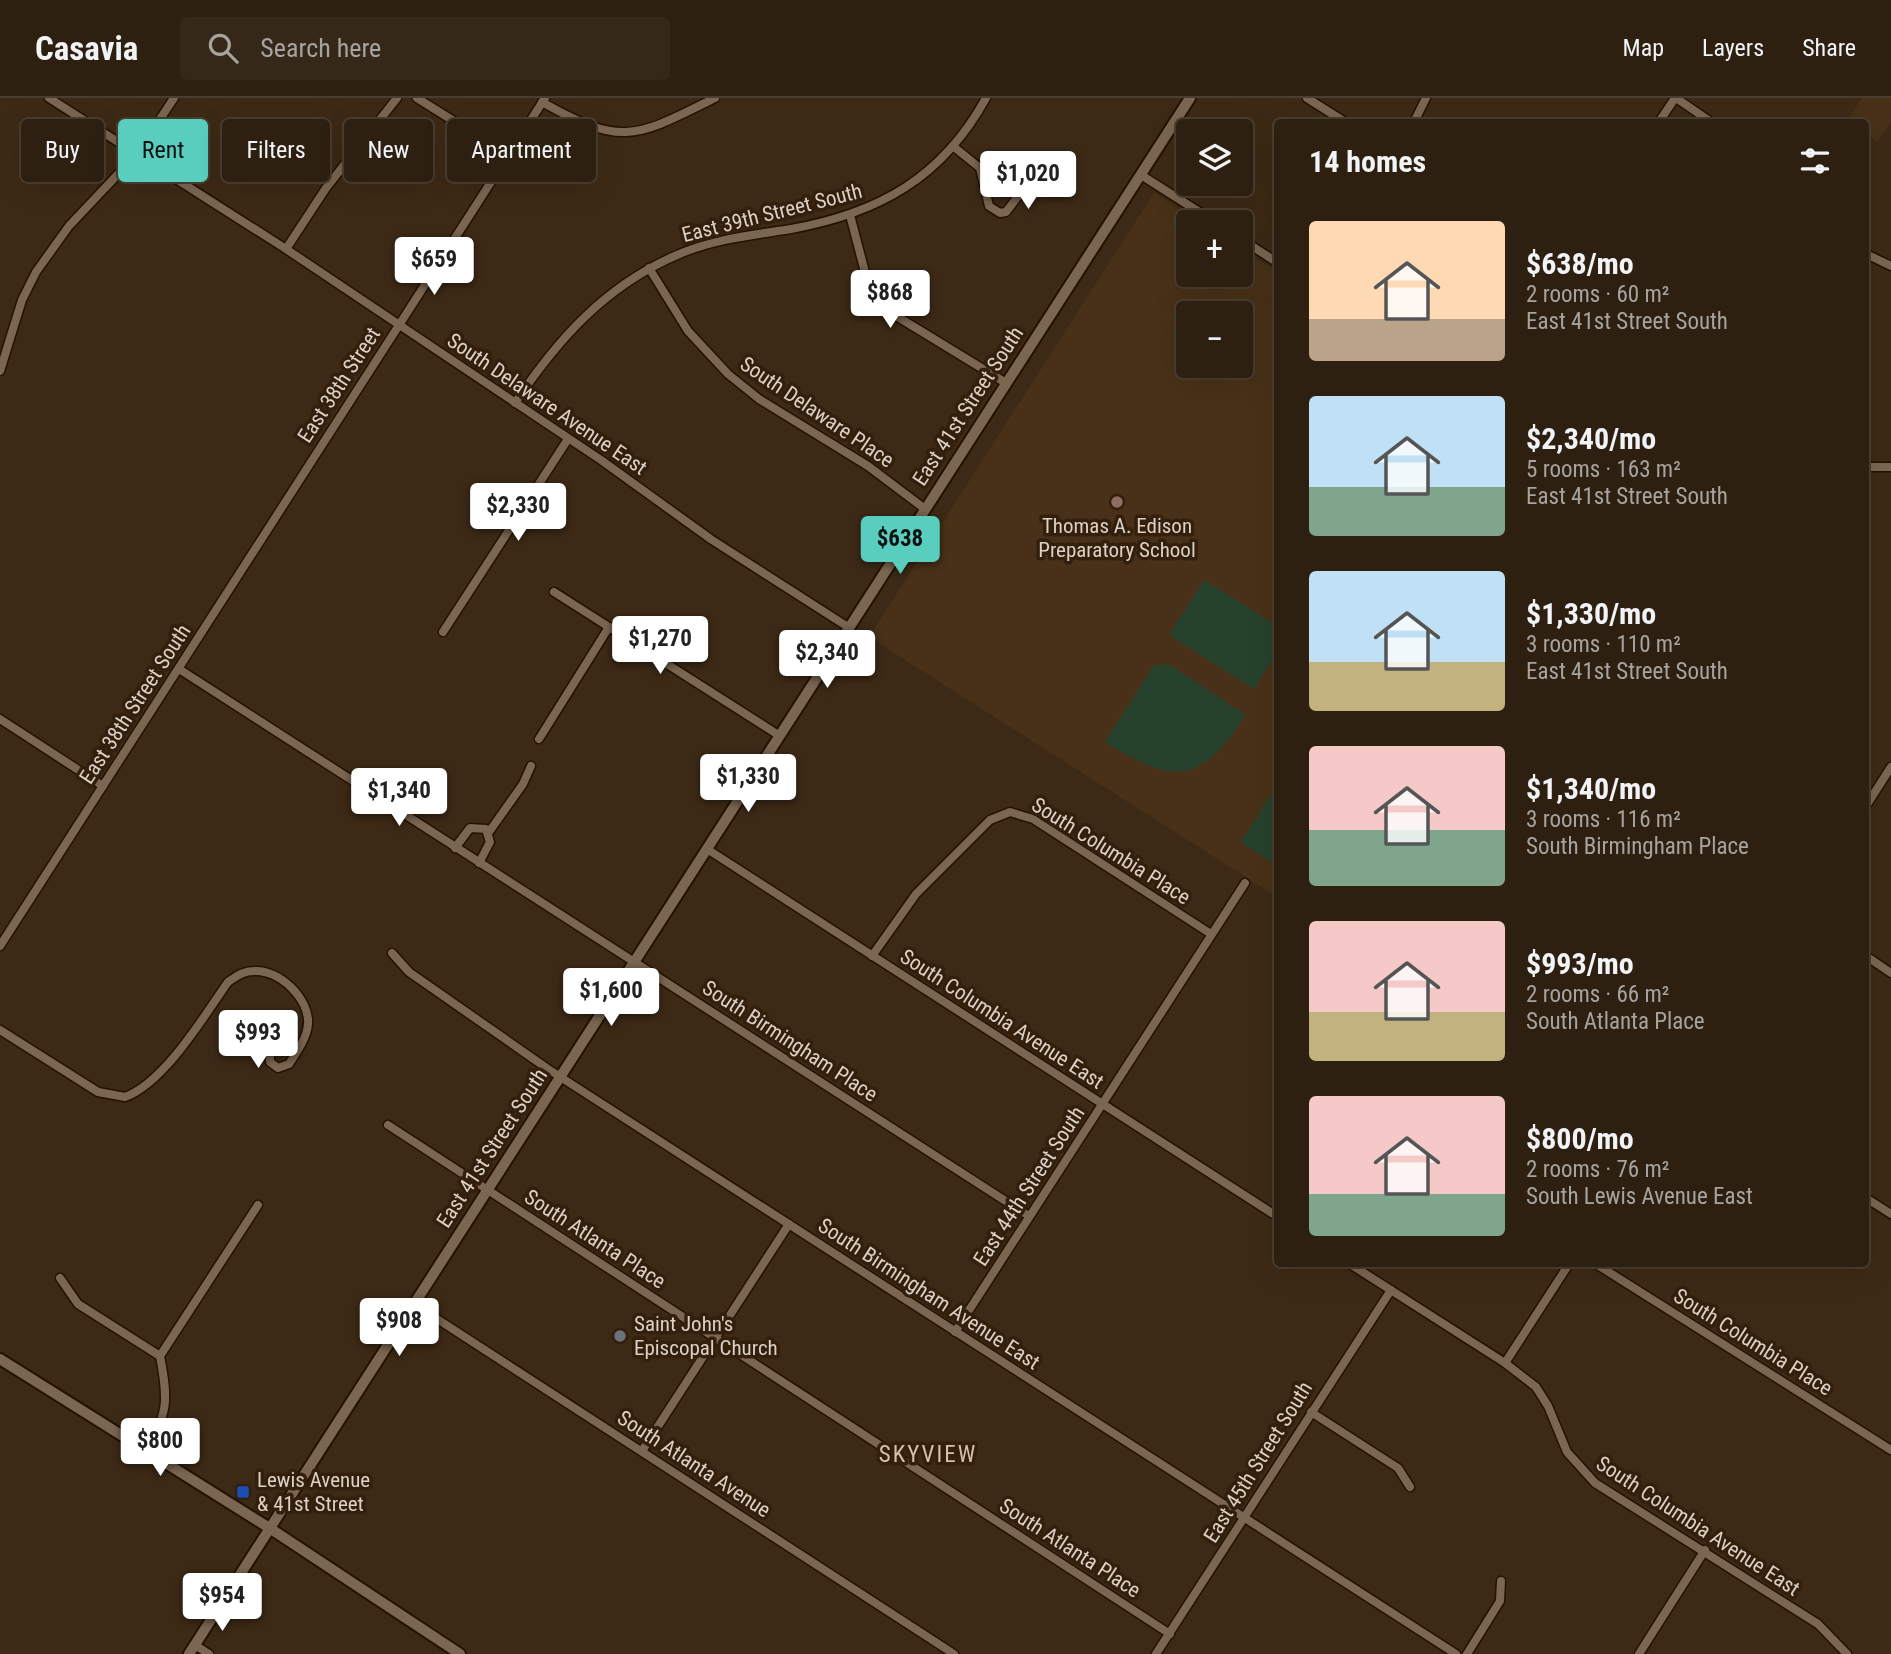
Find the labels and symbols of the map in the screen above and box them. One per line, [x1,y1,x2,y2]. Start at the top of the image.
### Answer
pin: $1,020 [971,152,1085,211]
street label: East 39th Street South [679,179,865,247]
pin: $659 [393,238,475,297]
pin: $868 [849,271,931,330]
street label: East 41st Street South [908,322,1028,490]
street label: East 38th Street [293,323,385,447]
street label: South Delaware Avenue East [443,328,651,480]
street label: South Delaware Place [736,352,898,472]
pin: $2,330 [461,484,575,543]
marker: Thomas A. Edison Preparatory School [1109,494,1125,510]
place label: Thomas A. Edison Preparatory School [1038,514,1196,562]
pin: $638 [859,517,941,576]
pin: $1,270 [603,616,717,676]
street label: East 38th Street South [75,620,195,788]
pin: $2,340 [770,630,884,690]
pin: $1,330 [691,754,805,814]
pin: $1,340 [342,768,456,828]
street label: South Columbia Place [1027,793,1195,910]
street label: South Columbia Avenue East [896,944,1108,1094]
pin: $1,600 [554,968,668,1028]
street label: South Birmingham Place [698,976,882,1107]
pin: $993 [217,1010,299,1070]
street label: East 41st Street South [432,1064,552,1232]
street label: East 44th Street South [969,1102,1089,1270]
street label: South Atlanta Place [520,1185,670,1294]
street label: South Birmingham Avenue East [814,1213,1044,1375]
street label: South Columbia Place [1669,1284,1837,1401]
pin: $908 [358,1298,440,1358]
place label: Saint John's Episcopal Church [634,1312,778,1360]
marker: Saint John's Episcopal Church [612,1328,628,1344]
street label: East 45th Street South [1199,1377,1317,1547]
street label: South Atlanta Avenue [613,1406,775,1522]
pin: $800 [119,1418,201,1478]
district label: SKYVIEW [879,1441,977,1468]
street label: South Columbia Avenue East [1592,1451,1804,1601]
place label: Lewis Avenue & 41st Street [257,1468,370,1516]
marker: Lewis Avenue & 41st Street [235,1484,251,1500]
street label: South Atlanta Place [995,1494,1145,1603]
pin: $954 [181,1574,263,1633]

